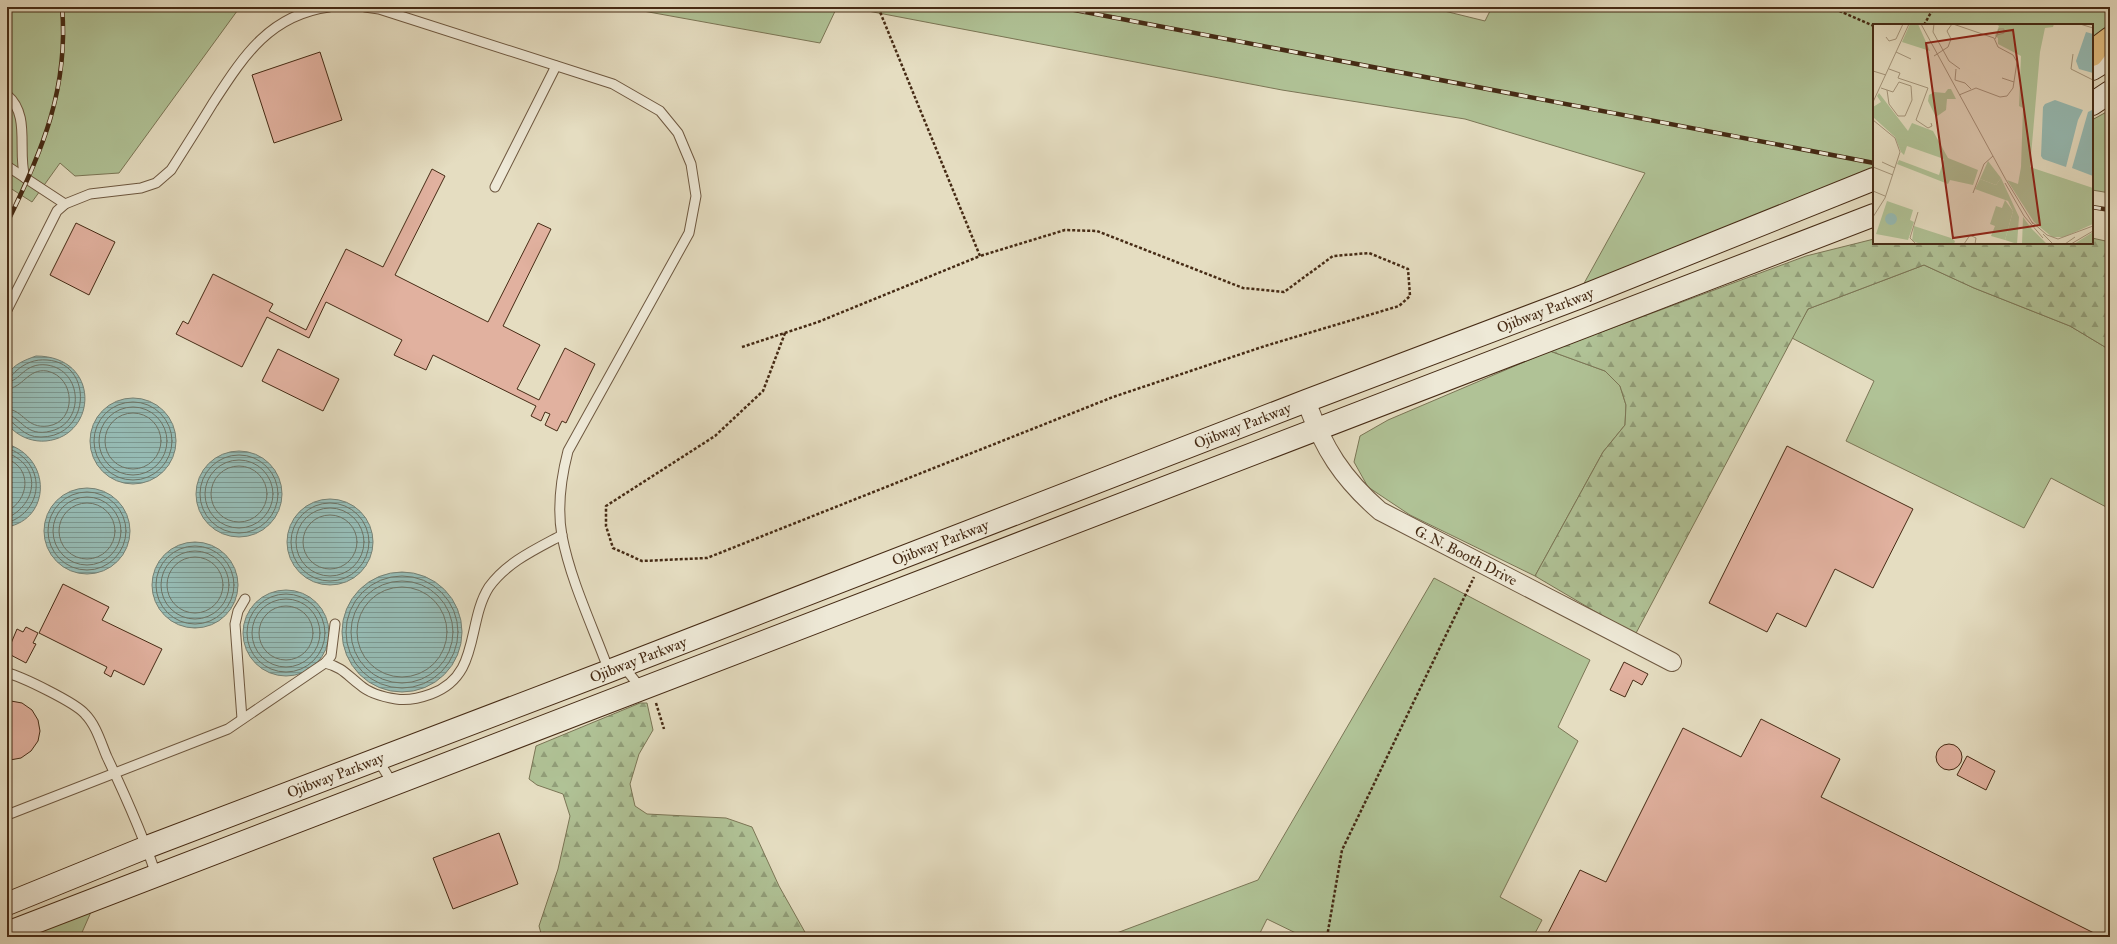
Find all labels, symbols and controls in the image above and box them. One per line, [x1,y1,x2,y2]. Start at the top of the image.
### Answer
inset map [1873,24,2093,244]
street label: Ojibway Parkway [1494,283,1598,337]
street label: Ojibway Parkway [1191,398,1295,453]
street label: Ojibway Parkway [889,515,992,570]
street label: G. N. Booth Drive [1412,522,1520,589]
street label: Ojibway Parkway [587,632,690,686]
street label: Ojibway Parkway [284,748,388,802]

